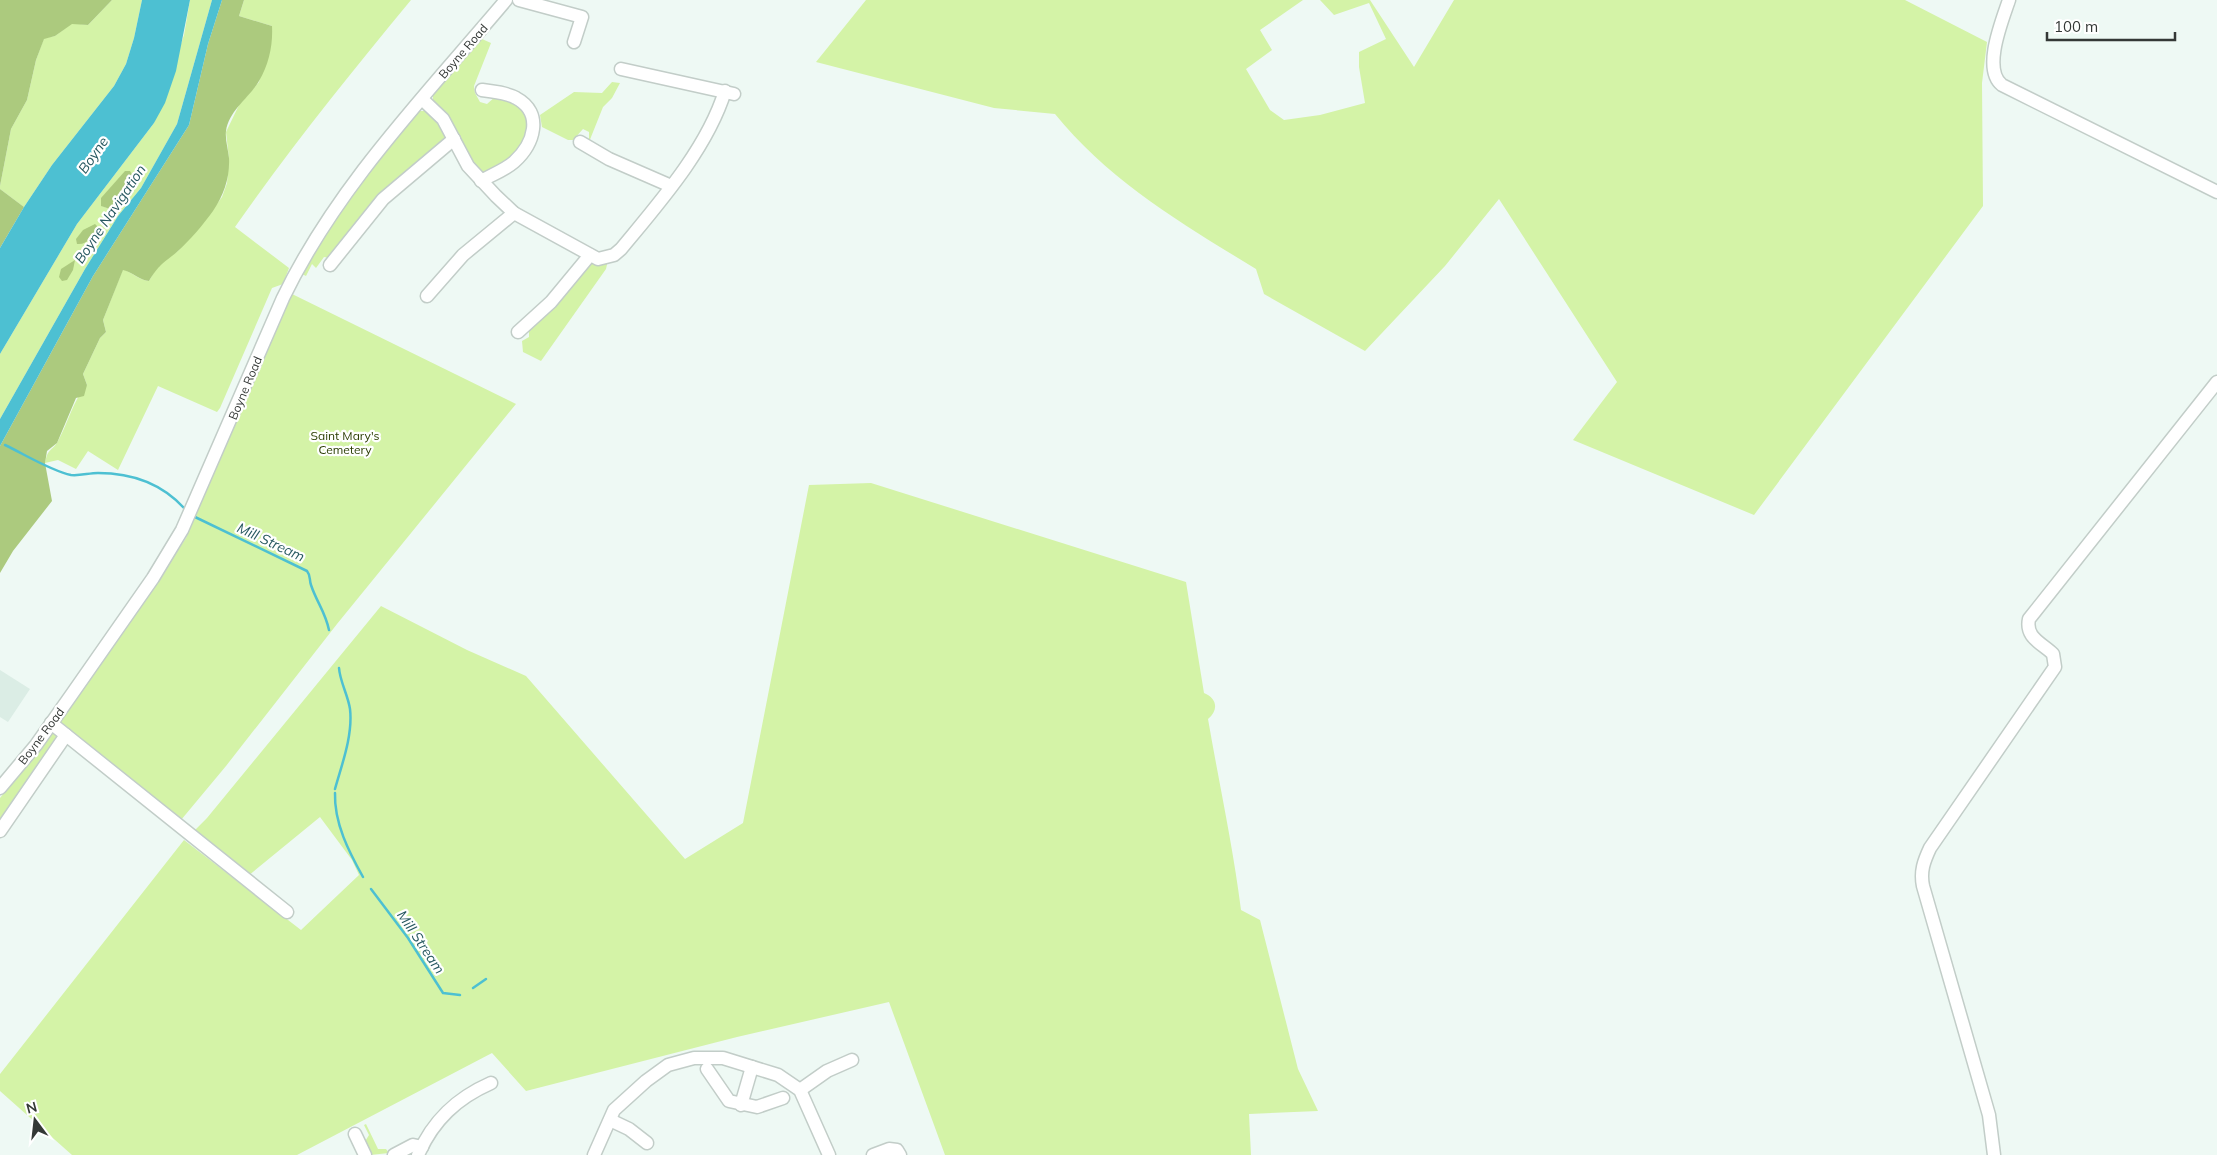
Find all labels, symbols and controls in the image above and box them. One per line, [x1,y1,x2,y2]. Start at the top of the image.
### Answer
scale bar [2047,10,2174,42]
text: 100 m [2054,17,2098,36]
street label: Boyne Road [435,21,491,81]
water label: Boyne [74,133,112,177]
water label: Boyne Navigation [70,161,150,267]
street label: Boyne Road [225,354,265,422]
park label: Saint Mary's Cemetery [310,428,380,457]
water label: Mill Stream [234,519,308,565]
street label: Boyne Road [15,705,67,767]
water label: Mill Stream [393,907,449,977]
north arrow [10,1095,60,1145]
text: N [24,1097,39,1118]

